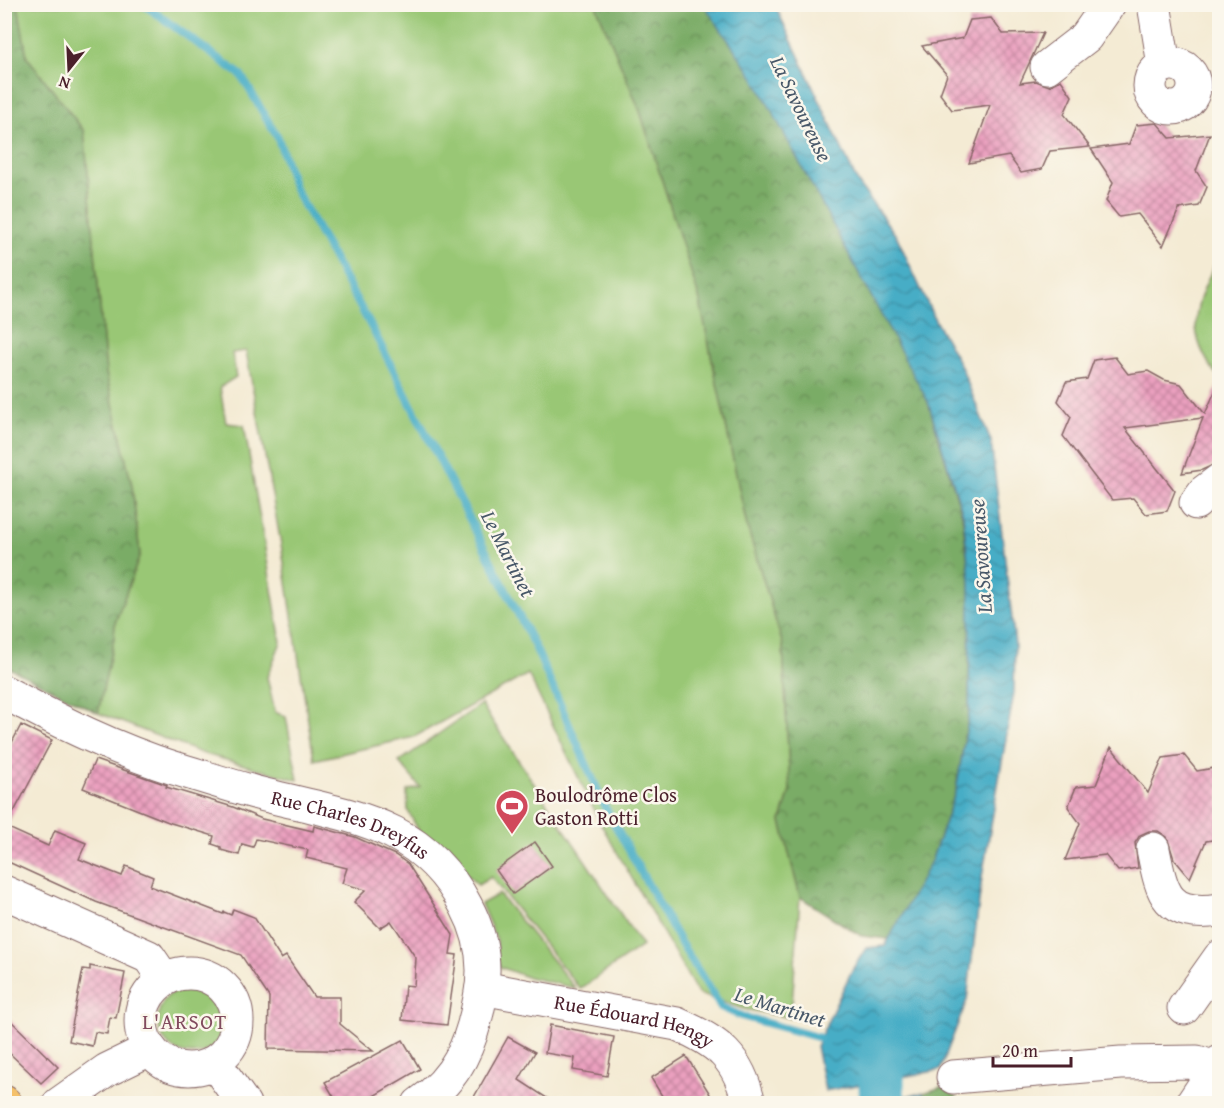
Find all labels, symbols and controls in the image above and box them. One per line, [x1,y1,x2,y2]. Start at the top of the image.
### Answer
north arrow [39,39,99,99]
water label: La Savoureuse [762,50,840,167]
text: N [55,70,73,96]
water label: La Savoureuse [961,498,1000,615]
water label: Le Martinet [473,504,544,603]
place label: Boulodrôme Clos Gaston Rotti [535,780,677,832]
street label: Rue Charles Dreyfus [268,782,437,866]
sports icon: Boulodrôme Clos Gaston Rotti [494,788,530,835]
water label: Le Martinet [730,978,830,1035]
street label: Rue Édouard Hengy [552,987,720,1054]
district label: L'ARSOT [142,1006,228,1037]
scale bar [993,1030,1071,1068]
text: 20 m [1002,1037,1038,1064]

